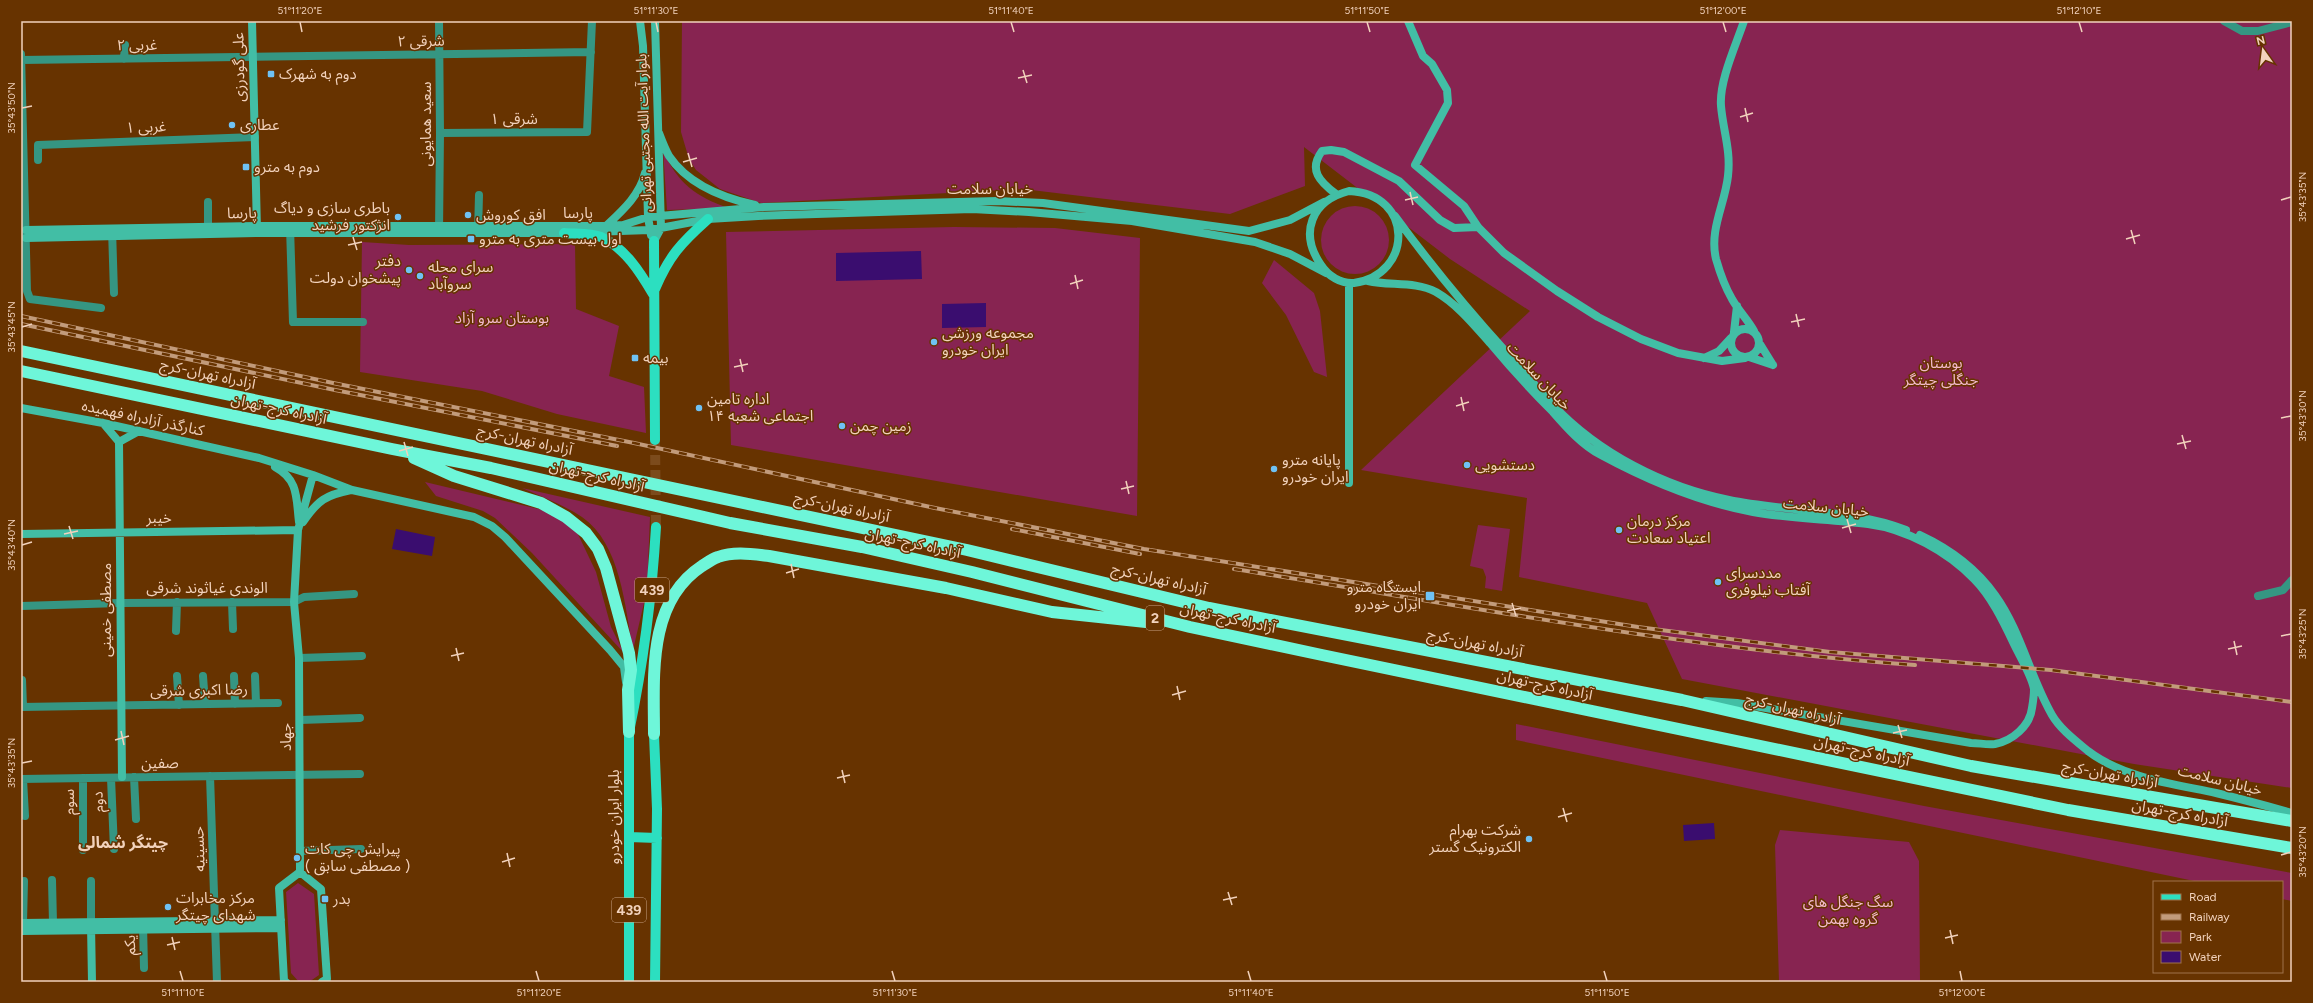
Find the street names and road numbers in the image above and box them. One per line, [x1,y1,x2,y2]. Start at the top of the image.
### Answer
street label: علی گودرزی [229,32,249,102]
street label: ۲ شرقی [397,32,445,50]
street label: ۲ غربی [117,36,158,54]
street label: بلوار آیت الله مجتبی تهرانی [632,53,656,213]
street label: سعید همایونی [417,81,435,167]
street label: ۱ شرقی [490,110,538,128]
street label: ۱ غربی [125,117,167,137]
street label: خیابان سلامت [947,180,1033,198]
street label: پارسا [227,204,257,223]
street label: پارسا [563,204,593,223]
street label: خیابان سلامت [1503,338,1575,414]
street label: آزادراه تهران-کرج [158,355,258,396]
street label: آزادراه کرج-تهران [229,390,329,431]
street label: کنارگذر آزادراه فهمیده [80,396,207,440]
street label: آزادراه تهران-کرج [475,421,575,462]
street label: آزادراه کرج-تهران [547,456,647,499]
street label: آزادراه تهران-کرج [792,488,892,529]
street label: خیابان سلامت [1782,494,1870,520]
street label: خیبر [145,509,172,527]
street label: آزادراه کرج-تهران [863,524,963,565]
street label: آزادراه تهران-کرج [1109,559,1209,602]
street label: مصطفی خمینی [97,563,115,657]
road number: 439 [635,578,669,602]
street label: الوندی غیاثوند شرقی [146,579,268,597]
street label: آزادراه کرج-تهران [1178,599,1278,640]
road number: 2 [1146,606,1164,630]
street label: آزادراه تهران-کرج [1425,625,1525,664]
street label: آزادراه کرج-تهران [1495,666,1595,707]
street label: رضا اکبری شرقی [150,680,248,700]
street label: آزادراه تهران-کرج [1743,689,1843,732]
street label: جهاد [277,723,295,751]
street label: آزادراه کرج-تهران [1812,732,1912,773]
street label: صفین [141,754,179,772]
street label: آزادراه تهران-کرج [2060,757,2160,794]
street label: خیابان سلامت [2176,761,2264,799]
street label: بلوار ایران خودرو [605,770,623,864]
street label: سوم [60,789,80,815]
street label: دوم [88,791,110,813]
street label: آزادراه کرج-تهران [2130,796,2230,833]
street label: حسینیه [189,826,209,872]
road number: 439 [612,898,646,922]
street label: یکم [121,935,141,955]

